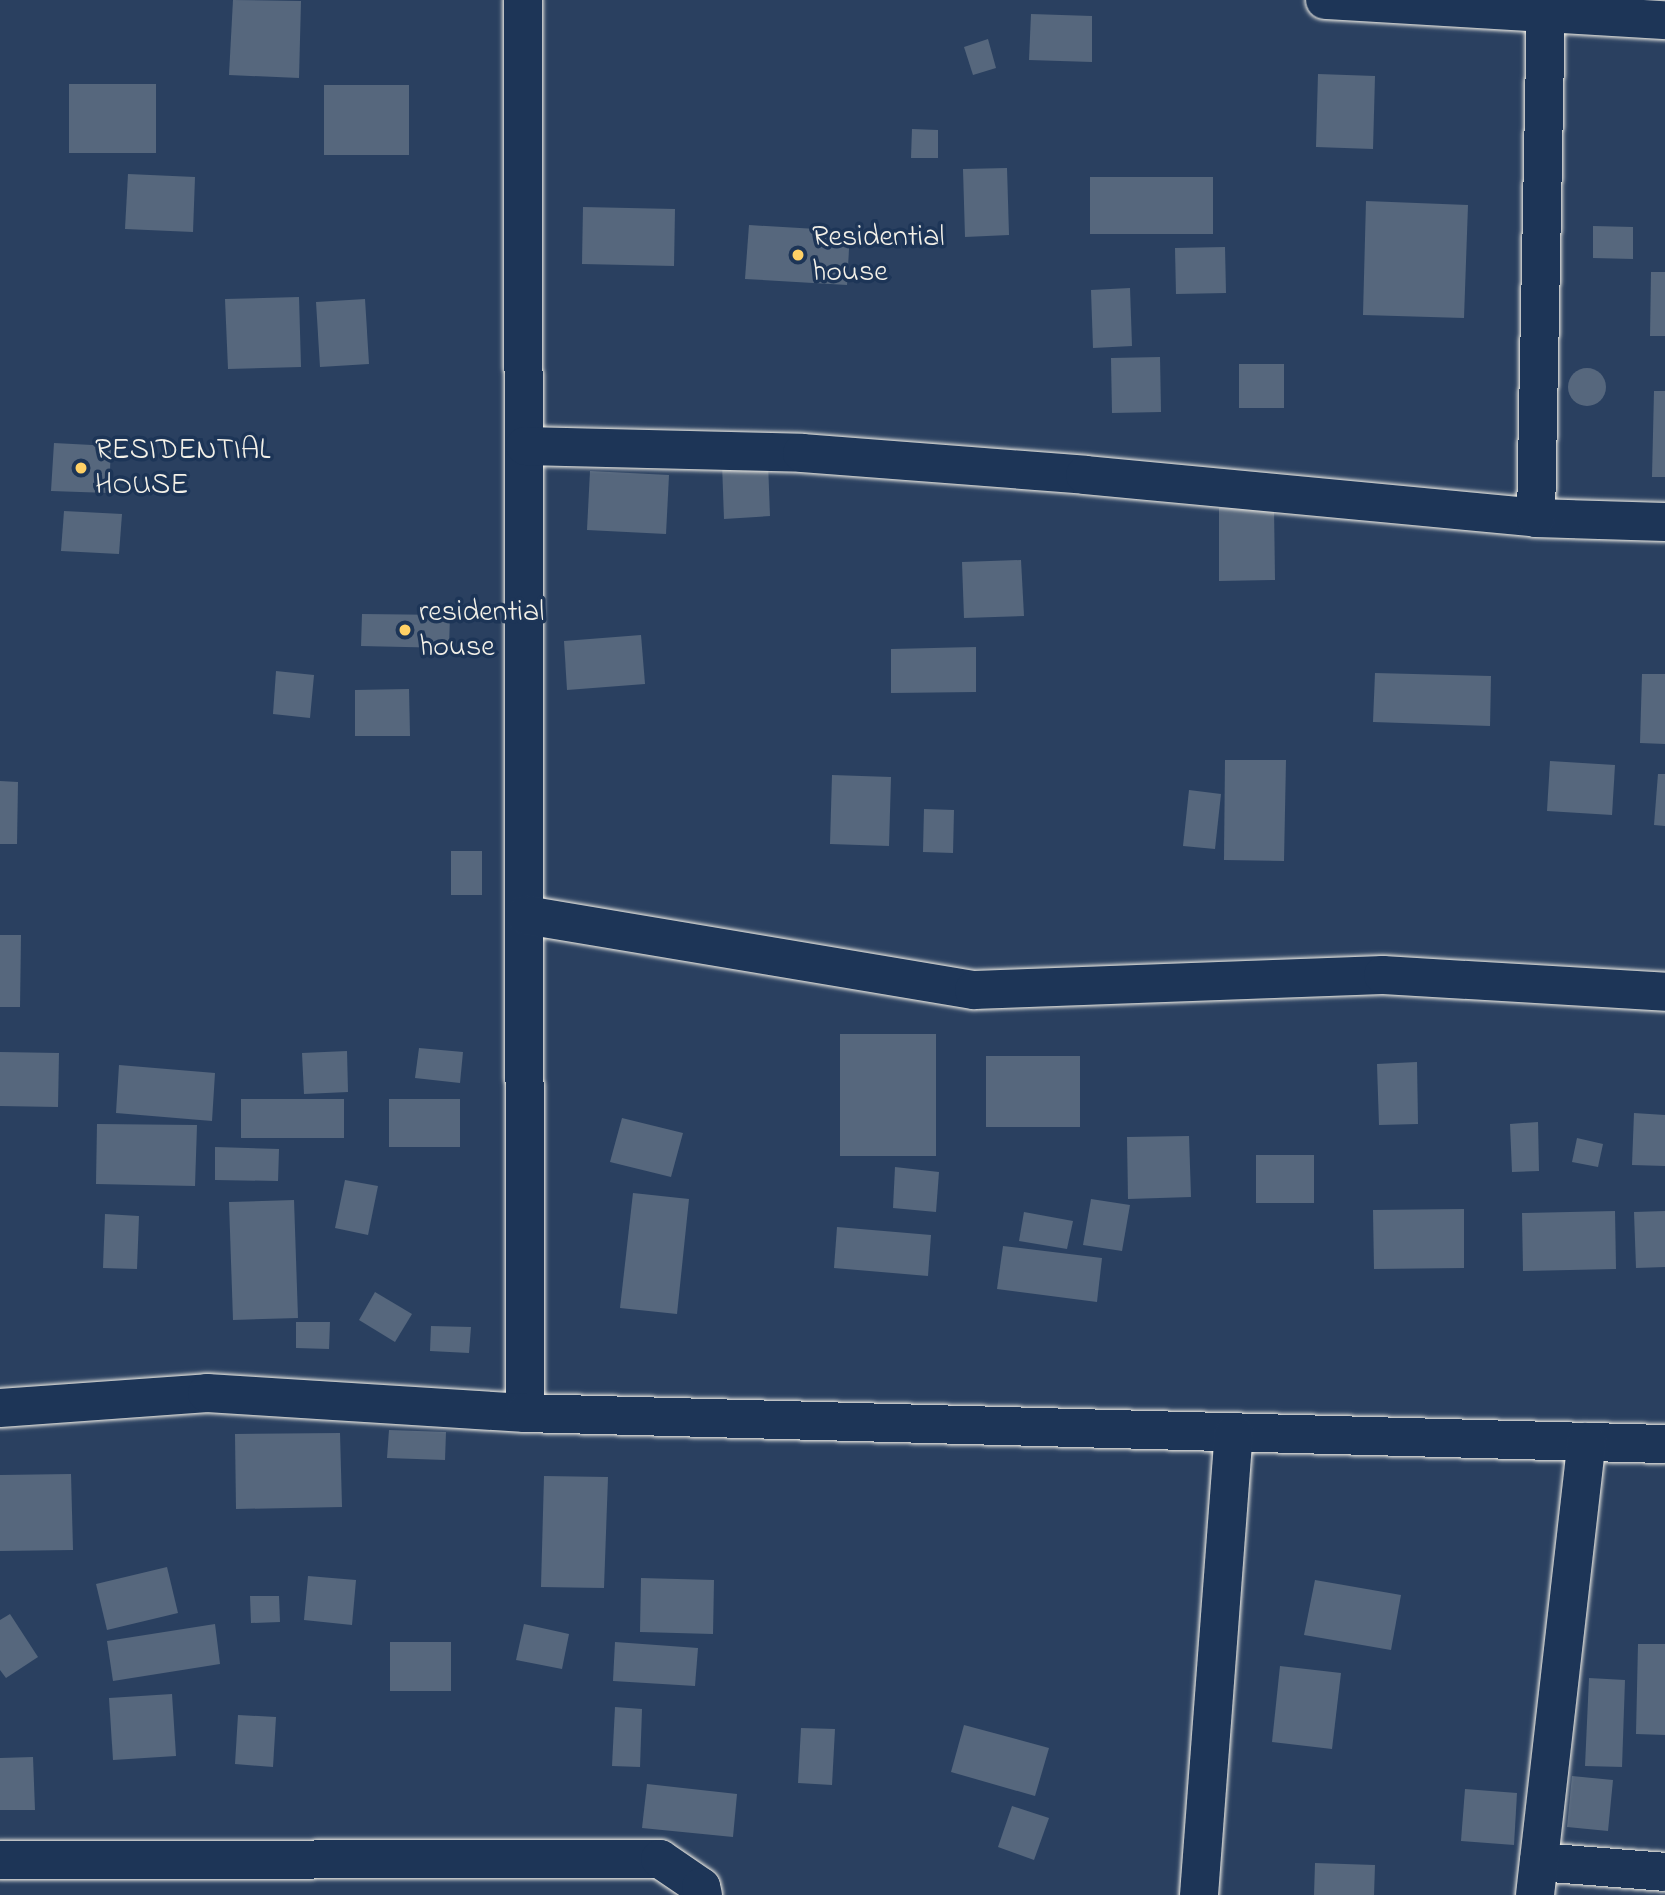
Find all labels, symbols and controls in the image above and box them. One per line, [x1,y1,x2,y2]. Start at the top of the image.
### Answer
place label: Residential house [812,220,945,290]
marker: Residential house [790,247,806,263]
place label: RESIDENTIAL HOUSE [95,433,270,504]
marker: RESIDENTIAL HOUSE [73,460,89,476]
place label: residential house [419,595,544,666]
marker: residential house [397,622,413,638]

